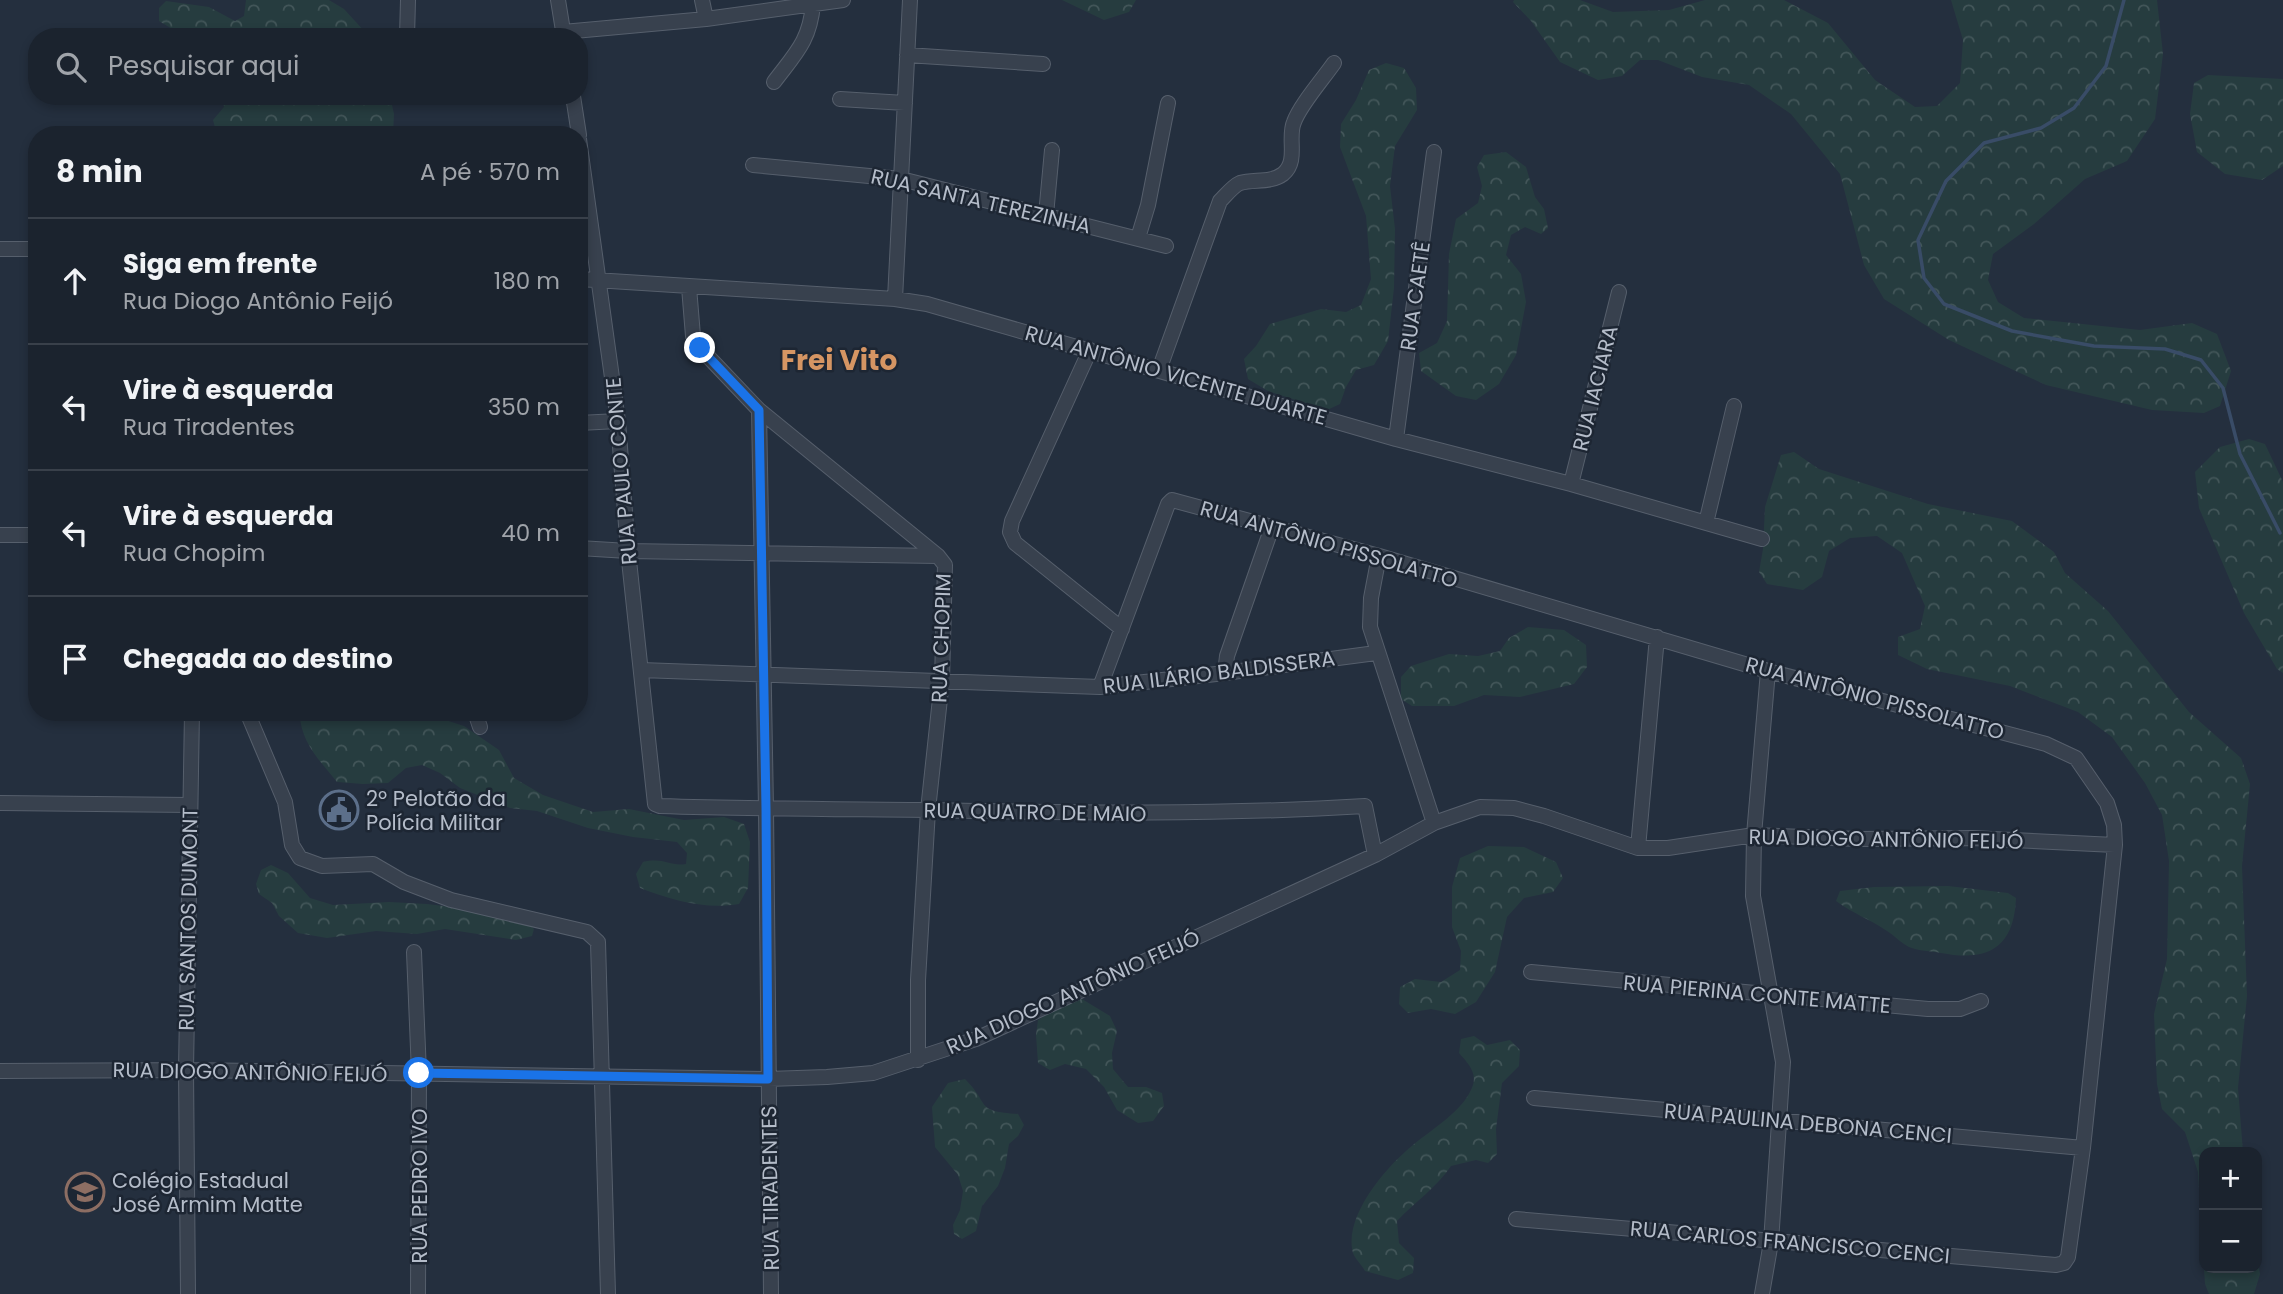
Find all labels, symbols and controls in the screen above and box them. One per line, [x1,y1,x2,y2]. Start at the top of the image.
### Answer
search box [28,28,588,105]
icon: search [52,48,90,86]
text: Pesquisar aqui [108,48,299,84]
text: 8 min [56,150,143,193]
text: A pé · 570 m [420,156,560,188]
street label: RUA SANTA TEREZINHA [868,162,1094,240]
street label: RUA CAETÊ [1393,240,1437,352]
text: Siga em frente [123,246,317,282]
icon: ahead [56,262,94,300]
text: 180 m [494,265,560,297]
text: Rua Diogo Antônio Feijó [123,285,393,317]
street label: RUA ANTÔNIO VICENTE DUARTE [1022,318,1330,432]
street label: RUA IACIARA [1565,322,1625,454]
route end [684,332,715,363]
district label: Frei Vito [781,341,897,380]
text: Vire à esquerda [123,372,334,408]
street label: RUA PAULO CONTE [598,376,644,566]
icon: left [56,388,94,426]
text: 350 m [488,391,560,423]
text: Rua Tiradentes [123,411,295,443]
street label: RUA ANTÔNIO PISSOLATTO [1197,493,1461,595]
text: Vire à esquerda [123,498,334,534]
icon: left [56,514,94,552]
text: 40 m [501,517,560,549]
text: Rua Chopim [123,537,266,569]
street label: RUA CHOPIM [924,573,958,703]
icon: arrive [56,640,94,678]
text: Chegada ao destino [123,641,393,677]
street label: RUA ILÁRIO BALDISSERA [1101,643,1337,701]
street label: RUA ANTÔNIO PISSOLATTO [1743,650,2007,746]
place label: 2º Pelotão da Polícia Militar [366,784,506,837]
public building icon: 2º Pelotão da Polícia Militar [318,789,360,831]
street label: RUA QUATRO DE MAIO [923,796,1147,828]
street label: RUA SANTOS DUMONT [172,807,204,1031]
street label: RUA DIOGO ANTÔNIO FEIJÓ [1748,822,2024,856]
street label: RUA DIOGO ANTÔNIO FEIJÓ [942,923,1204,1061]
street label: RUA PIERINA CONTE MATTE [1622,968,1892,1020]
street label: RUA DIOGO ANTÔNIO FEIJÓ [112,1055,388,1089]
route start [403,1057,434,1088]
street label: RUA PAULINA DEBONA CENCI [1663,1096,1953,1150]
street label: RUA TIRADENTES [754,1105,786,1271]
street label: RUA PEDRO IVO [405,1108,434,1264]
map controls [2199,1147,2262,1273]
button: + [2199,1147,2262,1210]
place label: Colégio Estadual José Armim Matte [112,1166,303,1219]
school or university icon: Colégio Estadual José Armim Matte [64,1171,106,1213]
button: − [2199,1210,2262,1273]
street label: RUA CARLOS FRANCISCO CENCI [1629,1214,1951,1270]

